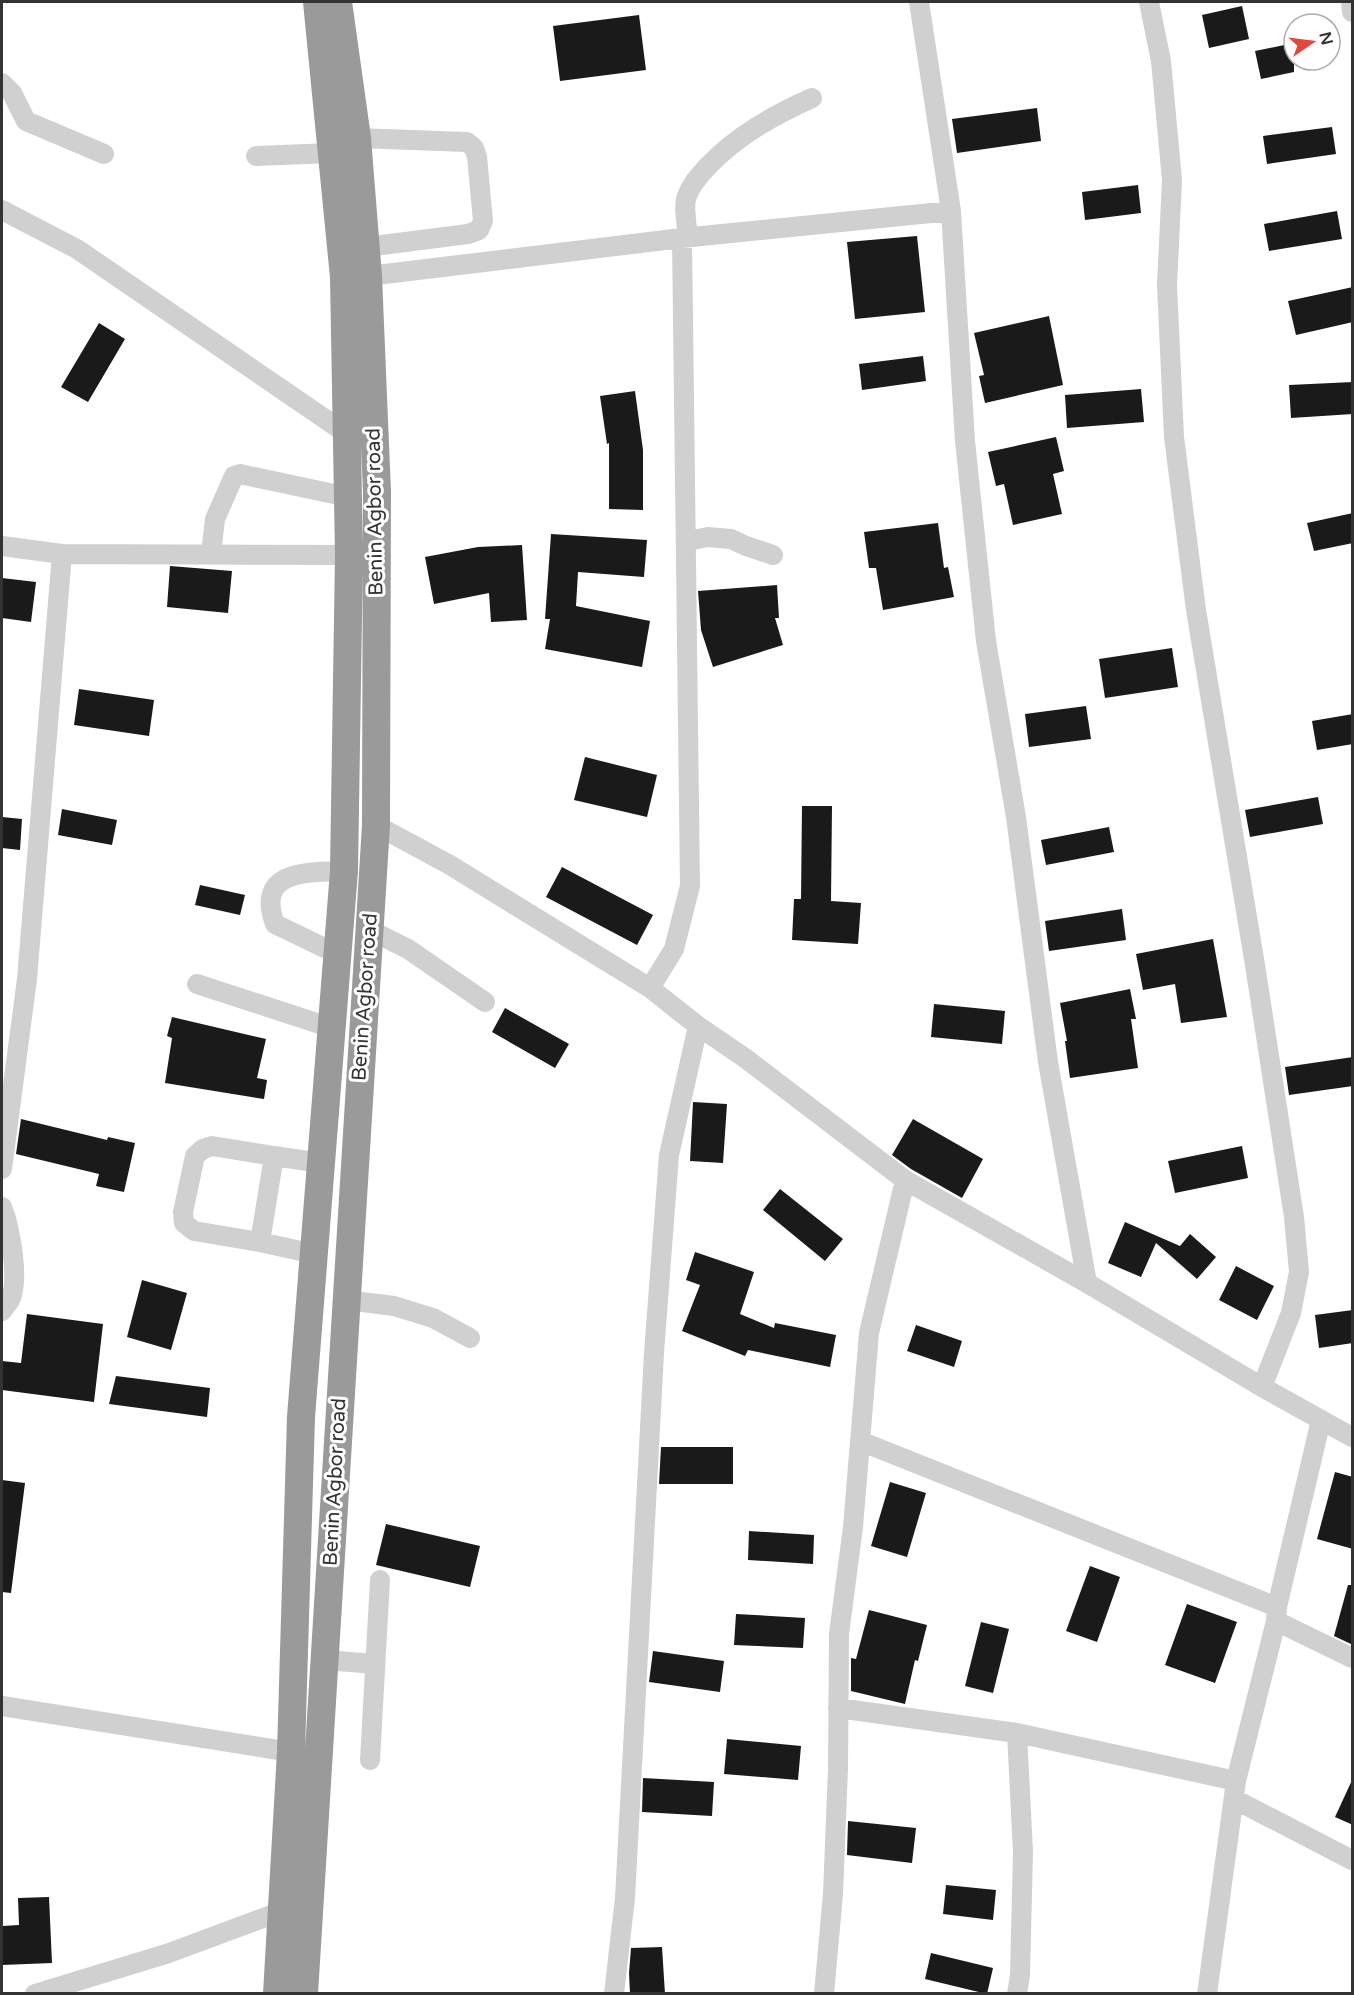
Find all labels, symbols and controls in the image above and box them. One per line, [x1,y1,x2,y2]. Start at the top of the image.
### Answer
north arrow [1282,12,1342,72]
text: N [1314,30,1337,47]
street label: Benin Agbor road [362,428,388,596]
street label: Benin Agbor road [347,912,383,1082]
street label: Benin Agbor road [319,1398,351,1566]

